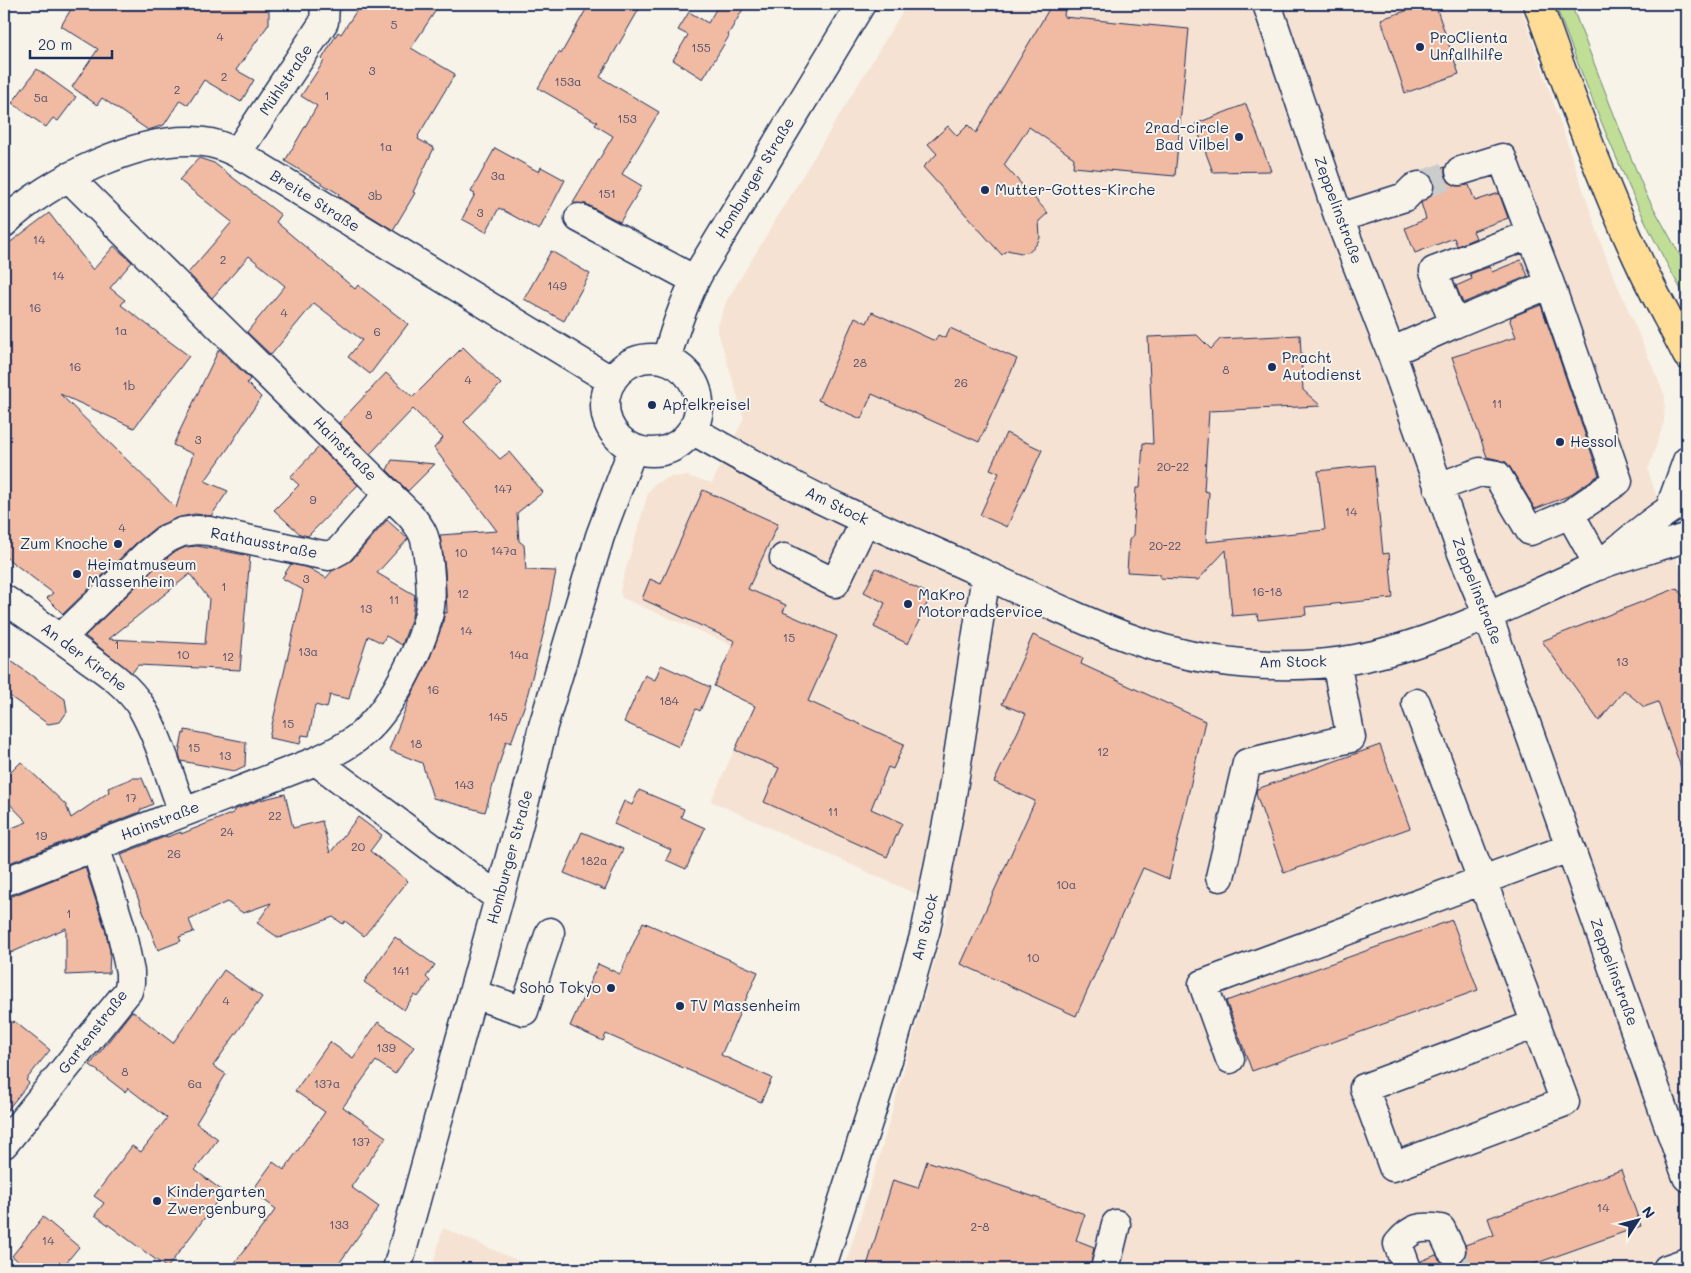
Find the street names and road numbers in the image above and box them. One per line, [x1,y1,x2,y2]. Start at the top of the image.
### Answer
street label: Mühlstraße [254,40,316,119]
street label: Homburger Straße [710,113,798,242]
street label: Zeppelinstraße [1310,153,1368,266]
street label: Breite Straße [267,165,364,236]
street label: Hainstraße [309,412,382,485]
street label: Am Stock [803,481,872,529]
street label: Rathausstraße [209,522,319,562]
street label: Zeppelinstraße [1448,534,1508,647]
street label: An der Kirche [38,617,132,695]
street label: Am Stock [1259,650,1327,672]
street label: Homburger Straße [482,788,537,926]
street label: Hainstraße [118,796,202,844]
street label: Am Stock [906,891,942,962]
street label: Zeppelinstraße [1586,915,1644,1028]
street label: Gartenstraße [53,985,131,1078]

